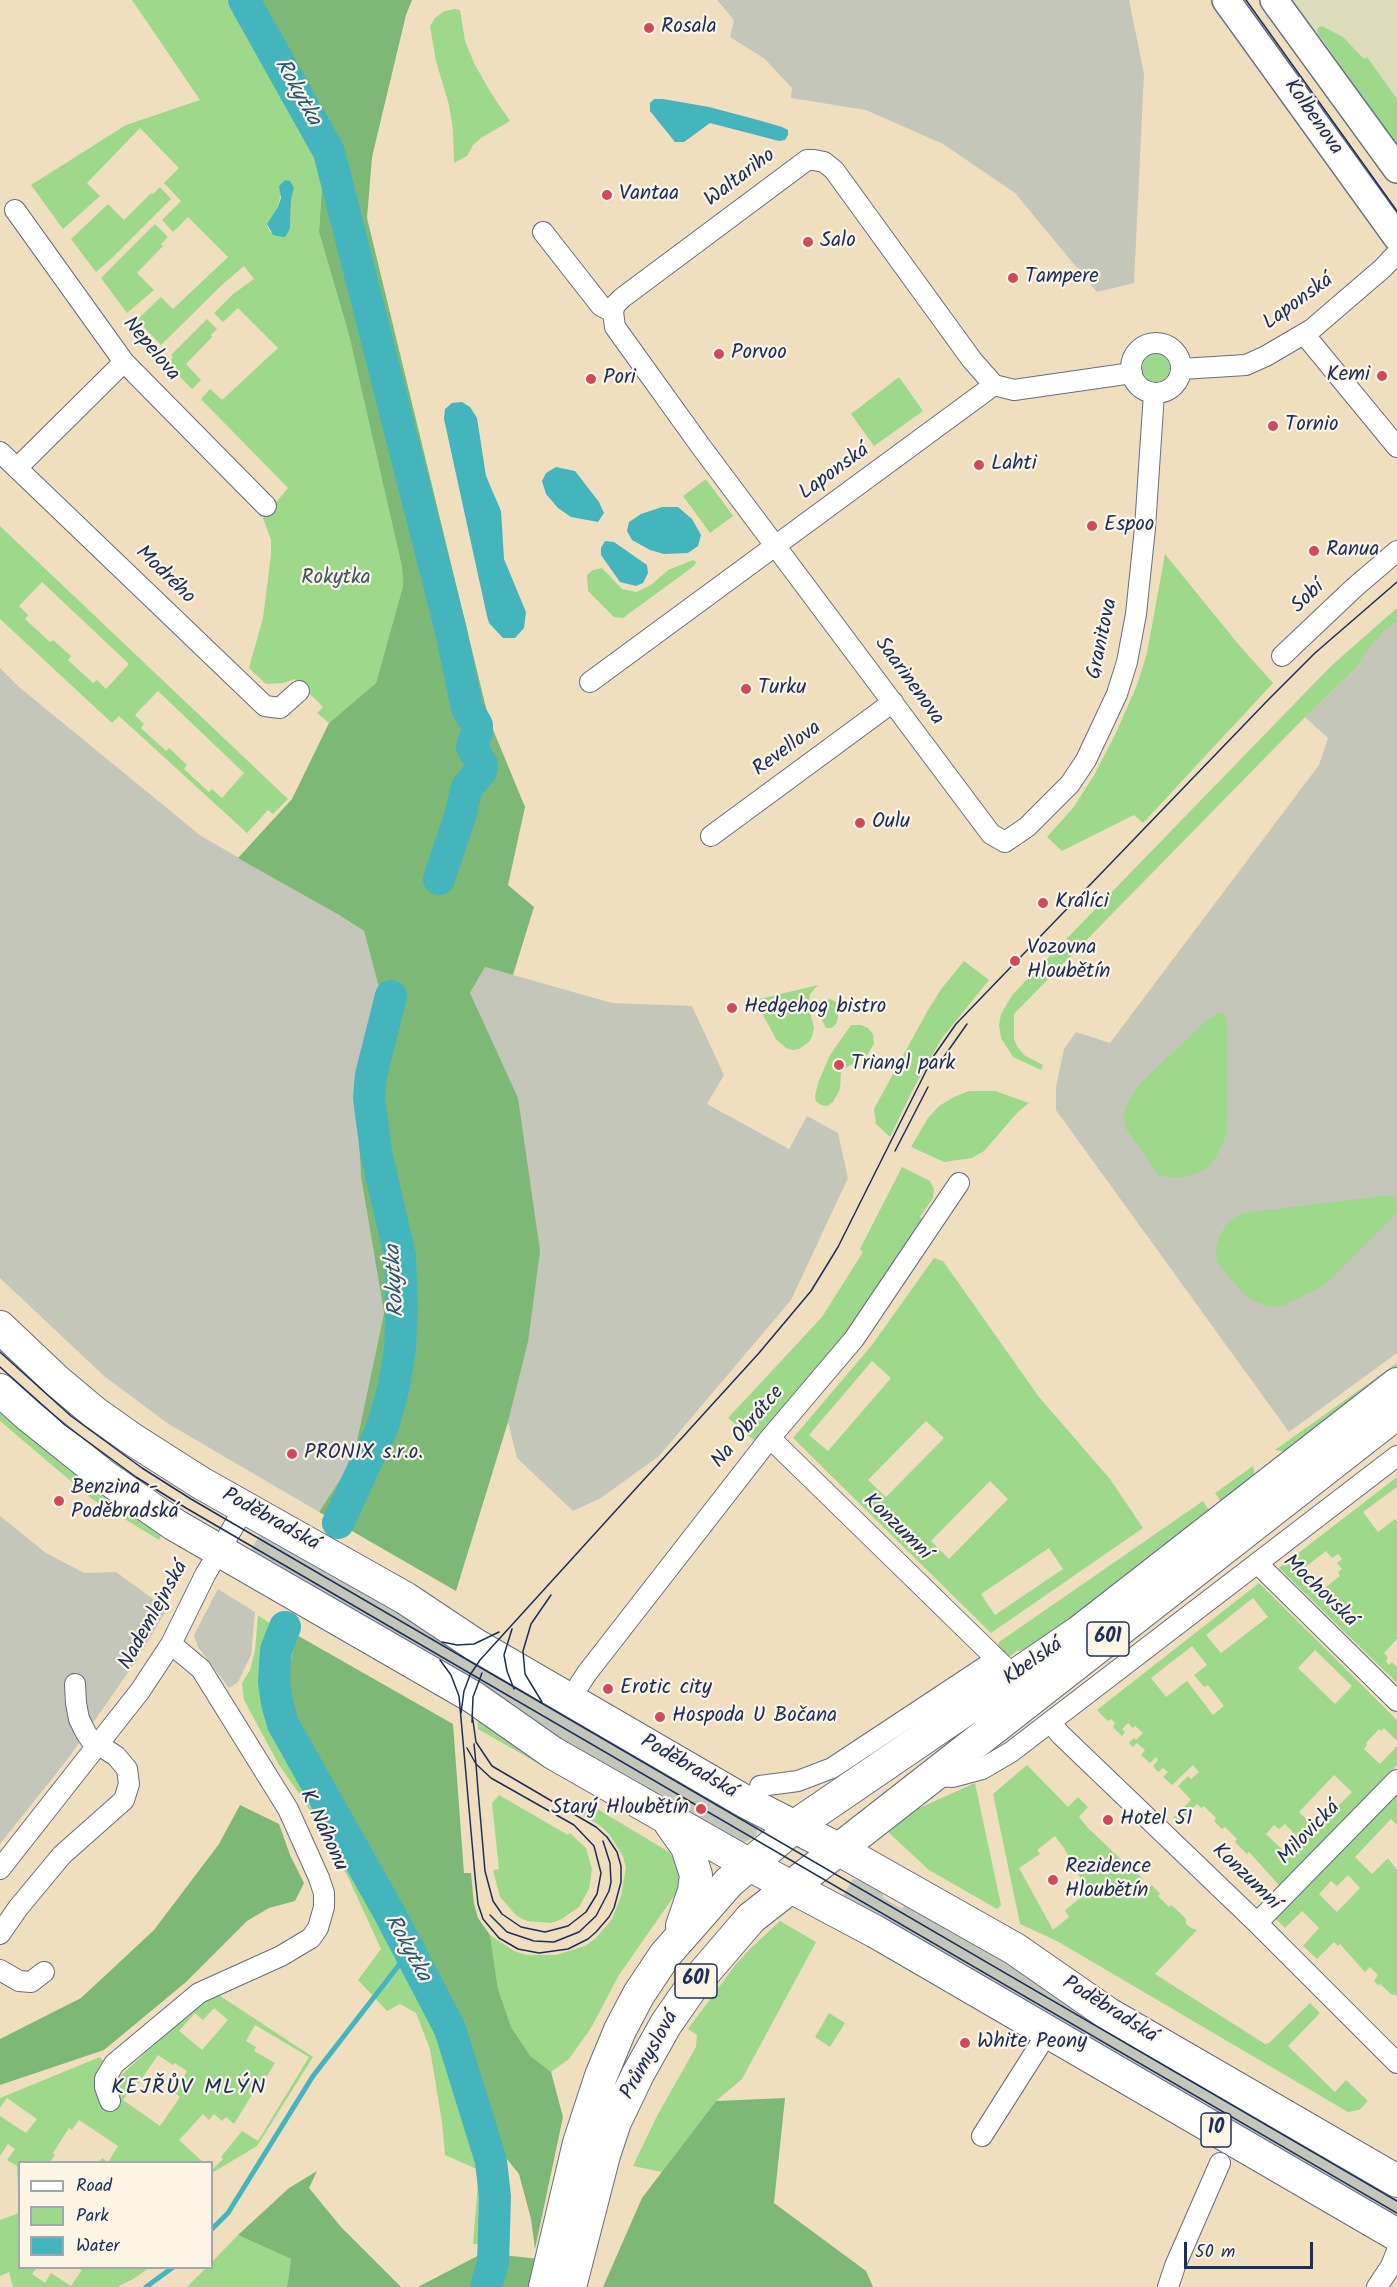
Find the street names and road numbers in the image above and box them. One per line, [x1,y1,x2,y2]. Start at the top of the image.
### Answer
street label: Kolbenova [1277,75,1347,161]
street label: Waltariho [701,144,781,214]
street label: Laponská [1259,269,1339,337]
street label: Nepelova [116,313,184,387]
street label: Laponská [795,439,875,507]
street label: Modrého [129,541,199,611]
street label: Sobí [1287,576,1331,620]
street label: Granitova [1083,596,1125,682]
street label: Saarinenova [868,633,948,731]
street label: Revellova [749,717,827,783]
street label: Na Obrátce [707,1382,791,1474]
street label: Poděbradská [217,1484,323,1558]
street label: Konzumní [857,1489,935,1567]
street label: Mochovská [1277,1550,1361,1634]
street label: Nademlejnská [115,1557,195,1675]
road number: 601 [1087,1622,1129,1656]
street label: Kbelská [999,1634,1069,1692]
street label: Poděbradská [635,1730,741,1806]
street label: K Náhonu [292,1786,352,1876]
street label: Milovická [1273,1797,1347,1871]
street label: Konzumní [1206,1839,1284,1917]
road number: 601 [675,1964,717,1998]
street label: Poděbradská [1057,1972,1161,2050]
street label: Průmyslová [616,2007,686,2105]
road number: 10 [1201,2113,1231,2147]

